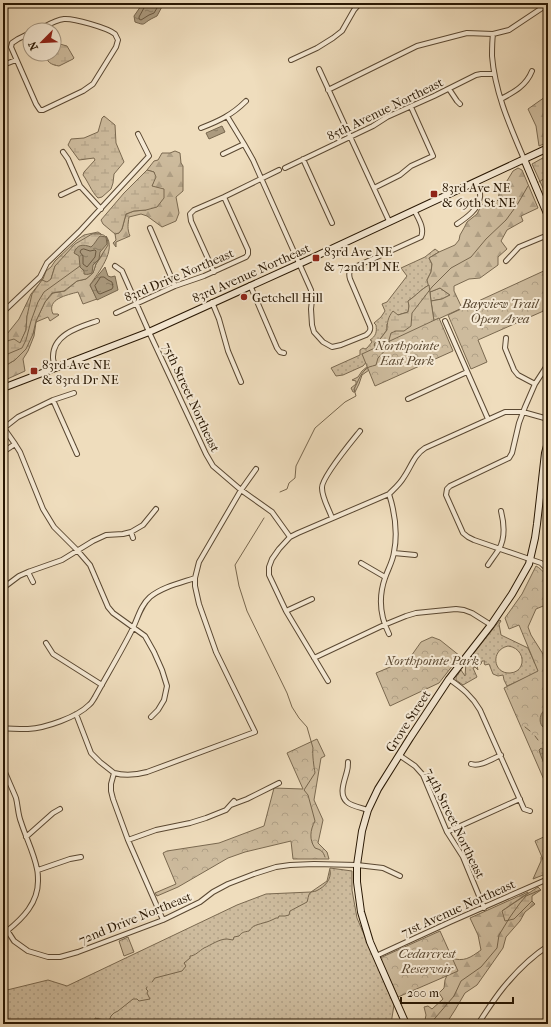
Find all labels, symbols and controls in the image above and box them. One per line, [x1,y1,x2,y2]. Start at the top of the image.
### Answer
north arrow [22,22,62,62]
text: N [25,39,41,52]
street label: 85th Avenue Northeast [325,74,446,144]
place label: 83rd Ave NE & 69th St NE [442,180,516,210]
marker: 83rd Ave NE & 69th St NE [429,189,439,199]
street label: 83rd Avenue Northeast [190,240,313,306]
place label: 83rd Ave NE & 72nd Pl NE [324,244,400,274]
street label: 83rd Drive Northeast [122,245,236,305]
marker: 83rd Ave NE & 72nd Pl NE [311,253,321,263]
place label: Getchell Hill [252,290,323,305]
marker: Getchell Hill [239,292,249,302]
park label: Bayview Trail Open Area [461,296,540,326]
park label: Northpointe East Park [374,338,440,368]
street label: 75th Street Northeast [159,340,223,455]
place label: 83rd Ave NE & 83rd Dr NE [42,357,119,387]
marker: 83rd Ave NE & 83rd Dr NE [29,366,39,376]
park label: Northpointe Park [384,653,479,668]
street label: Grove Street [382,687,434,755]
street label: 74th Street Northeast [422,765,488,881]
street label: 71st Avenue Northeast [399,876,518,940]
street label: 72nd Drive Northeast [76,888,194,947]
park label: Cedarcrest Reservoir [398,946,457,976]
scale bar [401,979,513,1005]
text: 200 m [407,986,439,1000]

